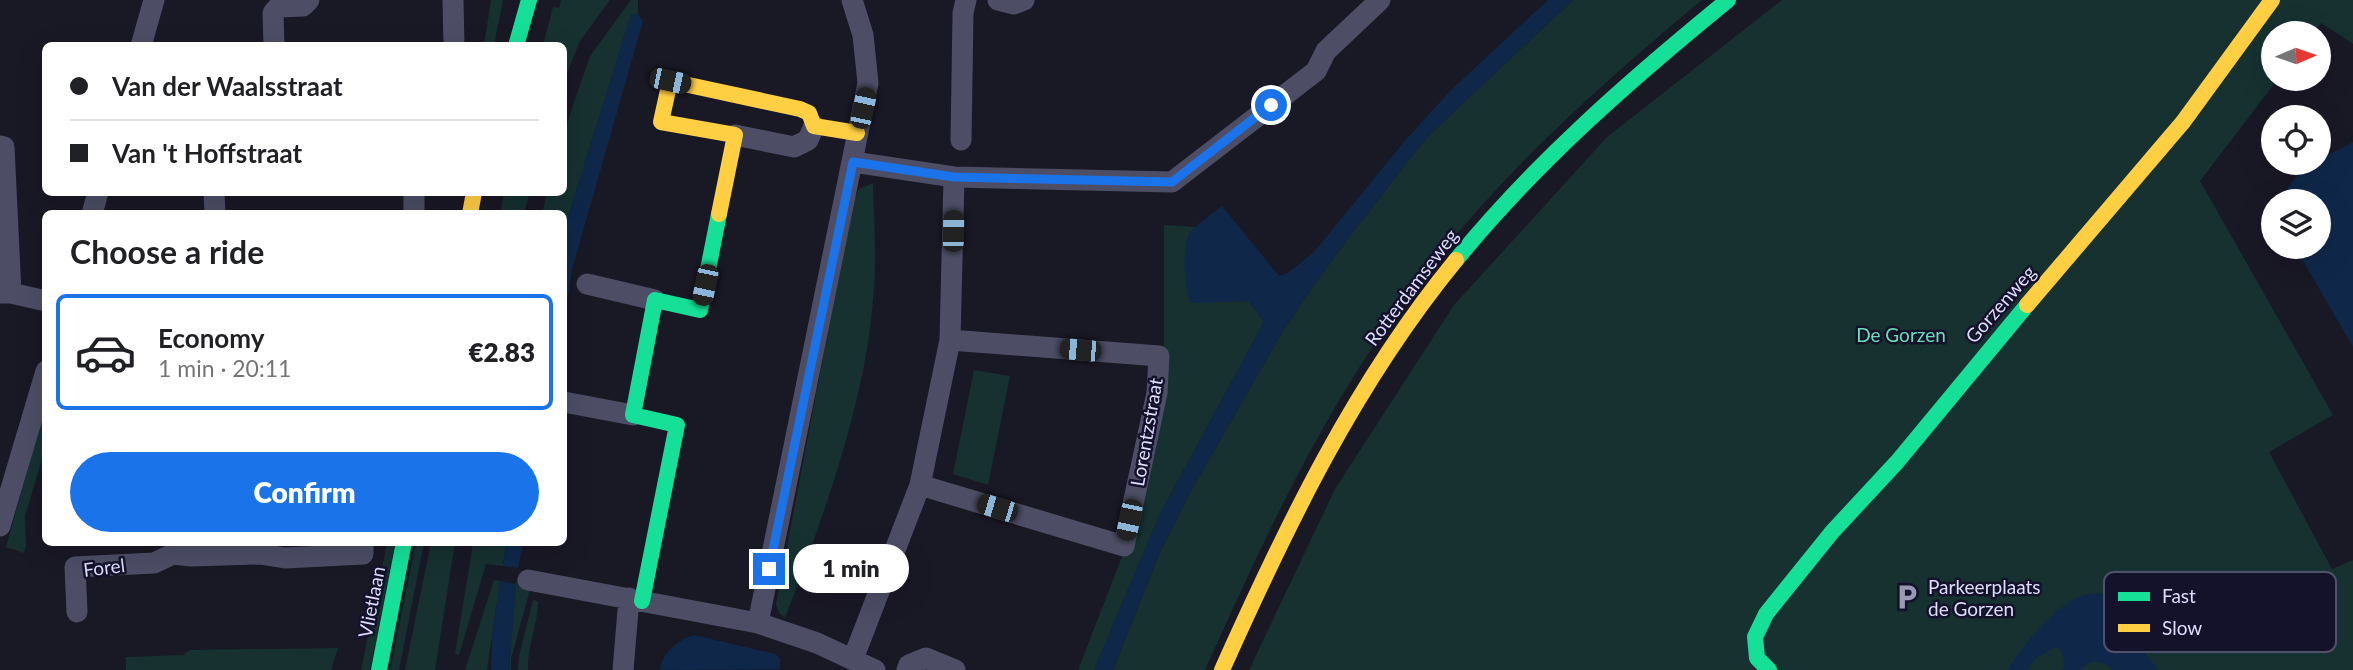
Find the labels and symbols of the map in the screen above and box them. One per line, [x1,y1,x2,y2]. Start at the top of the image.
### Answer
north arrow [2261,21,2331,91]
car [648,66,693,96]
car [849,85,878,131]
route start [1255,89,1287,121]
car [943,210,964,252]
street label: Rotterdamseweg [1360,224,1462,350]
street label: Gorzenweg [1960,260,2040,347]
car [691,262,720,308]
park label: De Gorzen [1856,323,1946,346]
car [1059,338,1102,362]
street label: Lorentzstraat [1125,376,1167,488]
car [974,492,1021,524]
car [1115,497,1144,543]
callout: 1 min [794,544,909,594]
street label: Forel [82,553,126,581]
route end [753,553,785,585]
street label: Vlietlaan [353,564,389,640]
legend [2104,572,2336,652]
place label: Parkeerplaats de Gorzen [1928,575,2041,620]
parking icon: Parkeerplaats de Gorzen [1892,582,1922,612]
text: Fast [2162,584,2196,607]
text: Slow [2162,616,2202,639]

